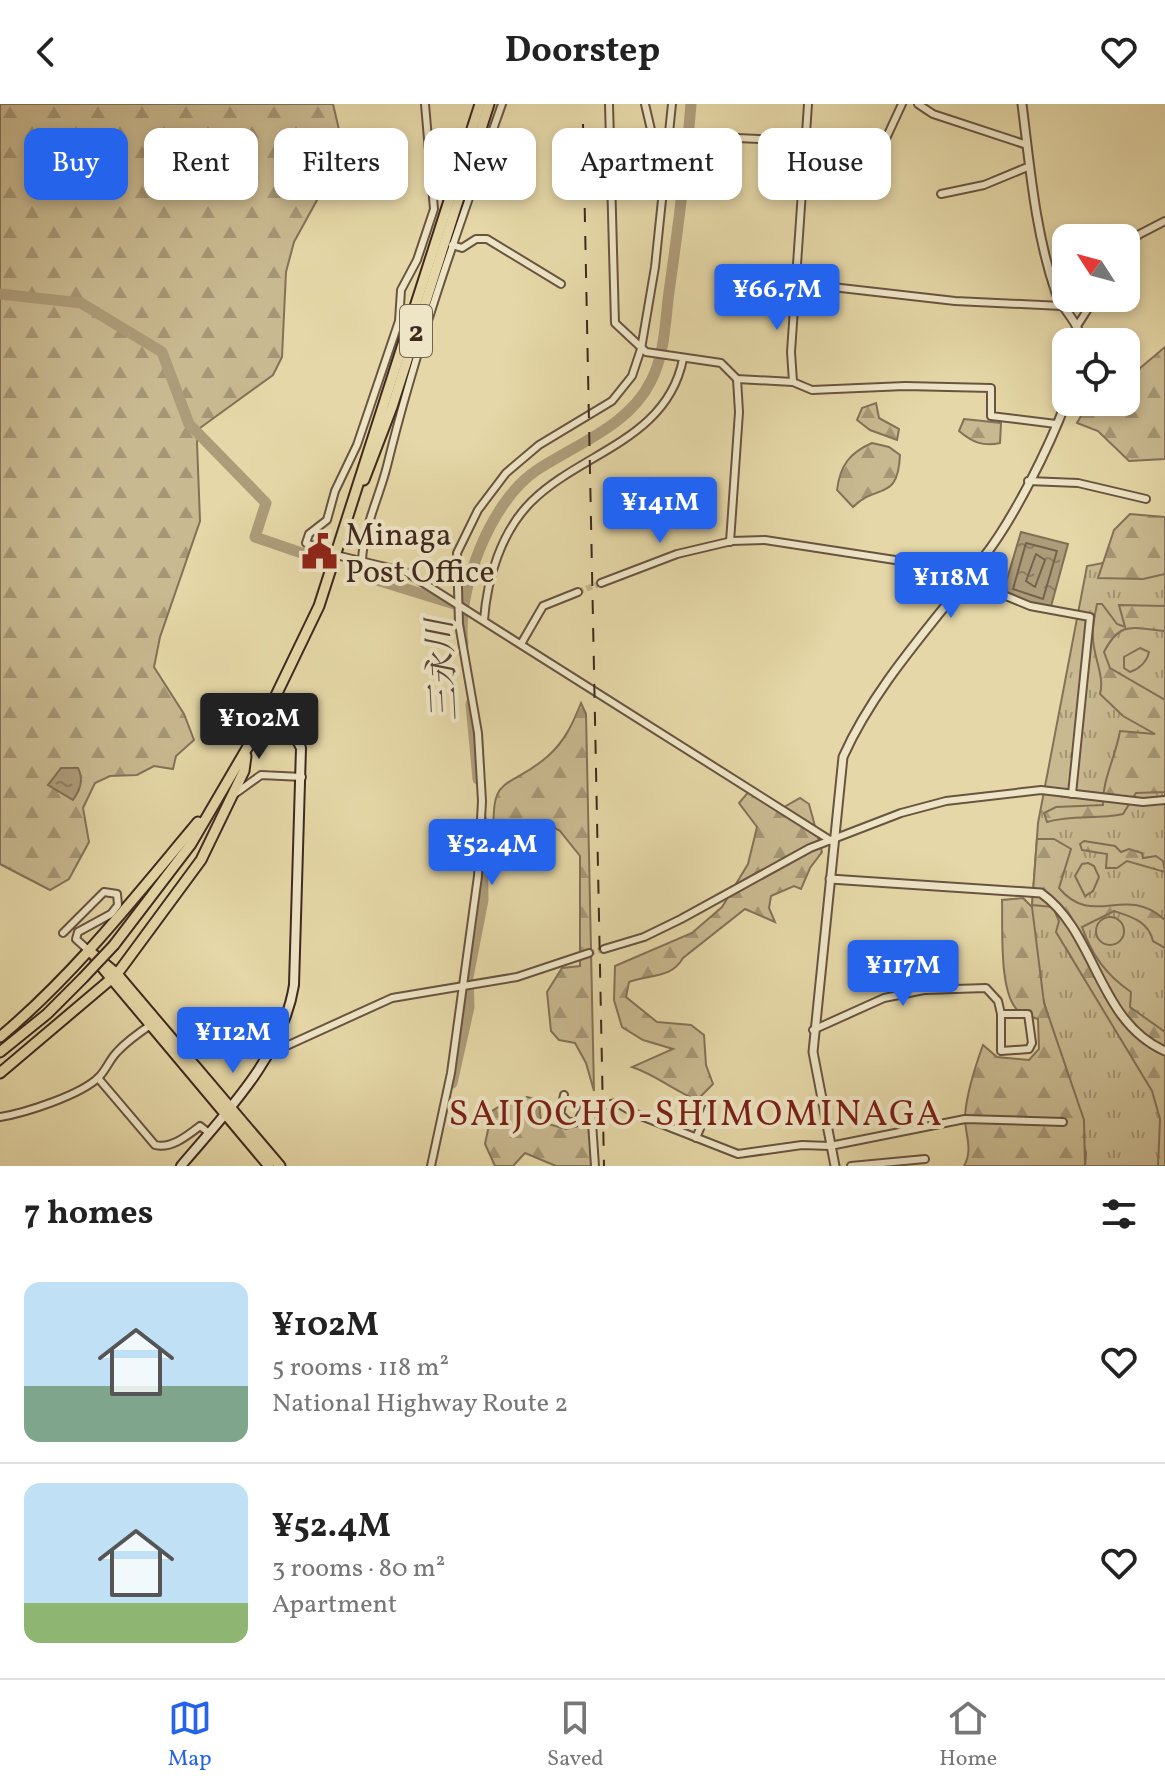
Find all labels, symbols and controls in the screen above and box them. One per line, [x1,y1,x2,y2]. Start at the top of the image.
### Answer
text: Doorstep [505,27,660,77]
icon: back [24,30,68,74]
icon: heart [1097,30,1141,74]
chip: Buy [24,128,128,200]
chip: Rent [144,128,258,200]
chip: Filters [274,128,408,200]
chip: New [424,128,536,200]
chip: Apartment [552,128,742,200]
chip: House [758,128,891,200]
north arrow [1052,224,1140,312]
map controls [1052,224,1140,416]
pin: ¥66.7M [712,264,842,332]
text: ¥66.7M [732,272,822,308]
road number: 2 [400,305,432,357]
button: locate [1052,328,1140,416]
pin: ¥141M [604,477,716,545]
text: ¥141M [621,485,699,521]
place label: Minaga Post Office [345,515,495,596]
public building icon: Minaga Post Office [300,533,338,571]
pin: ¥118M [895,552,1007,620]
text: ¥118M [913,560,989,596]
water label: 三永川 [418,614,471,722]
pin: ¥102M [203,693,315,761]
text: ¥102M [218,701,300,737]
pin: ¥52.4M [427,819,557,887]
text: ¥52.4M [447,827,537,863]
pin: ¥117M [847,940,959,1008]
text: ¥117M [866,948,940,984]
pin: ¥112M [177,1007,289,1075]
text: ¥112M [195,1015,271,1051]
district label: SAIJOCHO-SHIMOMINAGA [448,1091,944,1141]
text: 7 homes [24,1191,153,1238]
icon: filters [1097,1192,1141,1236]
text: ¥102M [272,1303,379,1350]
icon: home [88,1314,184,1410]
icon: heart [1097,1340,1141,1384]
text: 5 rooms · 118 m² [272,1350,449,1386]
text: National Highway Route 2 [272,1386,568,1422]
text: ¥52.4M [272,1504,391,1551]
icon: home [88,1515,184,1611]
icon: heart [1097,1541,1141,1585]
text: 3 rooms · 80 m² [272,1551,445,1587]
text: Apartment [272,1587,397,1623]
tab: Map [168,1696,212,1775]
tab: Saved [547,1696,604,1775]
tab: Home [939,1696,997,1775]

